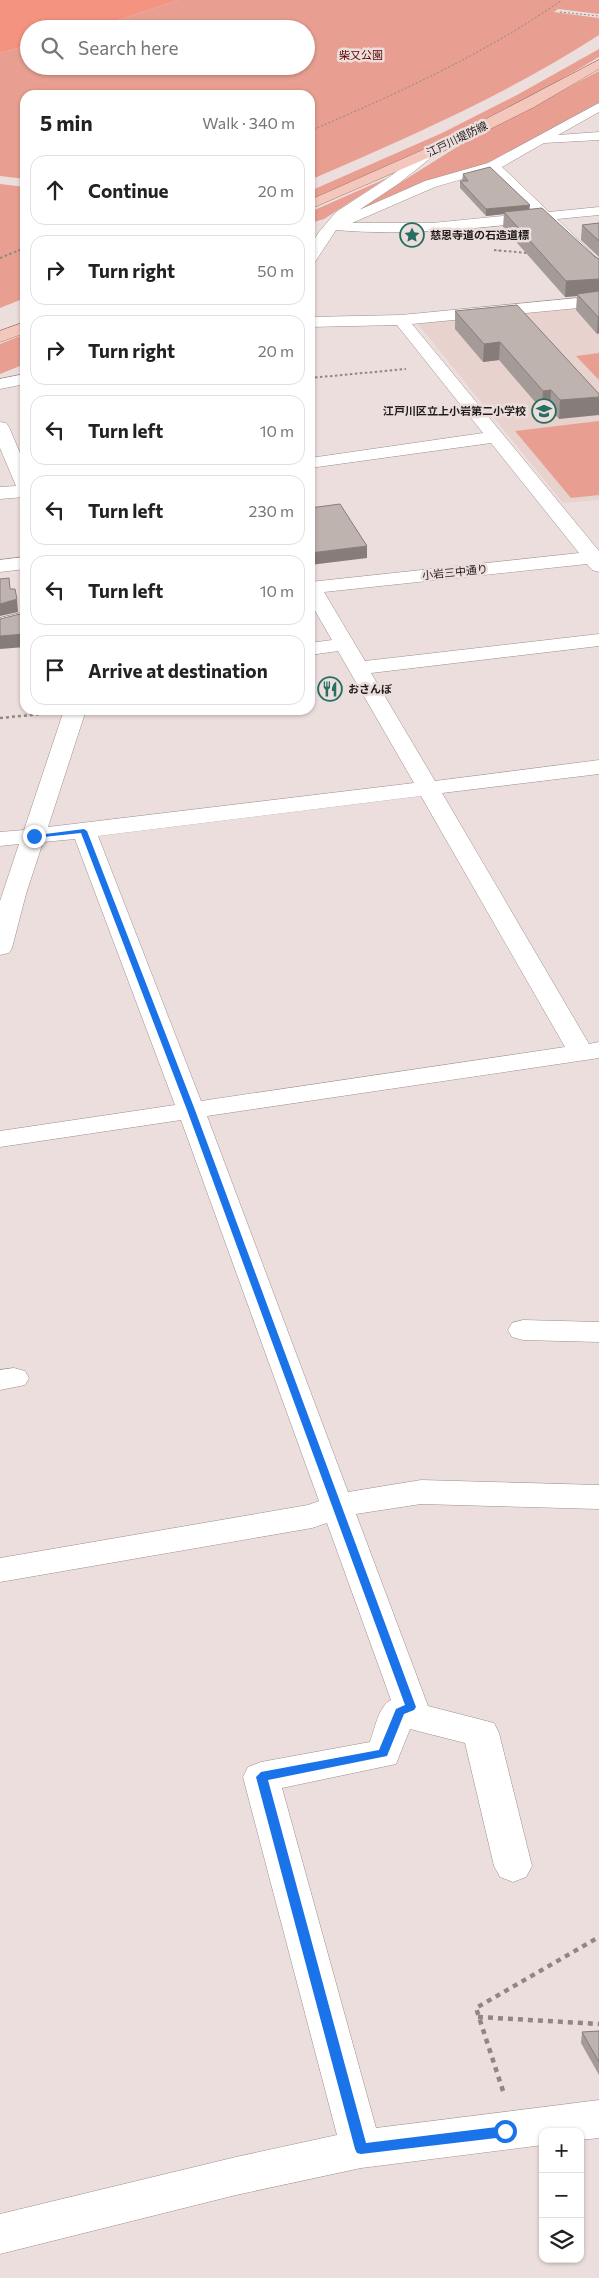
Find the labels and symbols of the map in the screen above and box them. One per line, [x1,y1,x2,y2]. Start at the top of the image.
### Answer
park label: 柴又公園 [339,48,383,61]
street label: 江戸川堤防線 [424,118,489,159]
place icon: 慈恩寺道の石造道標 [399,222,425,248]
place label: 慈恩寺道の石造道標 [430,228,529,241]
school or university icon: 江戸川区立上小岩第二小学校 [531,398,557,424]
place label: 江戸川区立上小岩第二小学校 [383,404,526,417]
street label: 小岩三中通り [421,562,488,581]
restaurant icon: おさんぽ [317,676,343,702]
place label: おさんぽ [348,682,392,695]
route end [23,825,46,848]
route start [494,2120,517,2143]

